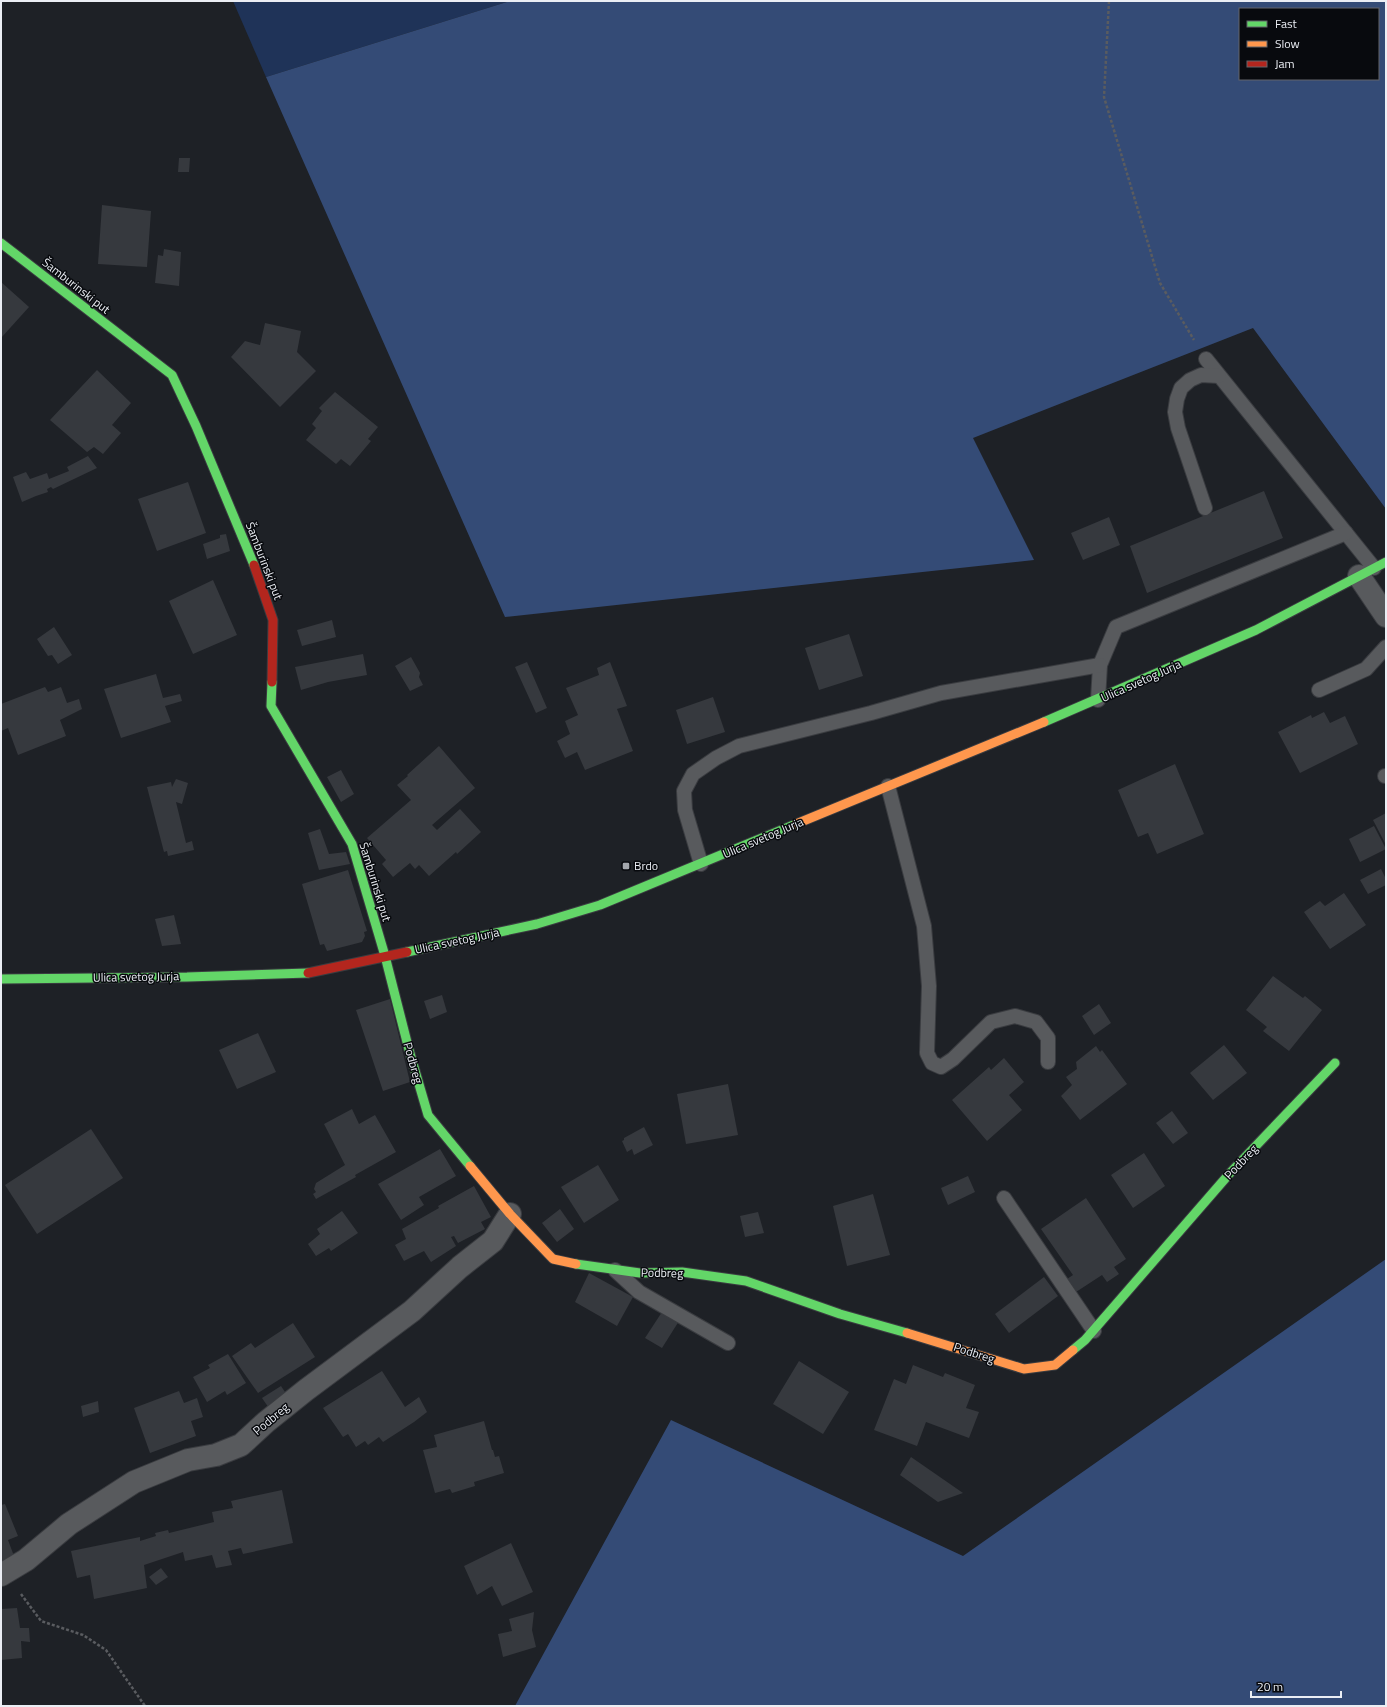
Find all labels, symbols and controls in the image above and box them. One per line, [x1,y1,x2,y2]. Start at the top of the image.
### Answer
legend [1239,8,1379,80]
text: Fast [1275,14,1298,33]
text: Slow [1275,34,1300,53]
text: Jam [1275,54,1295,73]
street label: Šamburinski put [38,253,115,319]
street label: Šamburinski put [241,519,288,603]
street label: Ulica svetog Jurja [1098,654,1184,707]
street label: Ulica svetog Jurja [719,812,806,863]
street label: Šamburinski put [354,840,397,925]
place label: Brdo [634,856,658,875]
marker: Brdo [621,861,631,871]
street label: Ulica svetog Jurja [413,922,501,959]
street label: Ulica svetog Jurja [93,966,179,987]
street label: Podbreg [399,1040,428,1086]
street label: Podbreg [1219,1140,1262,1184]
street label: Podbreg [641,1263,683,1282]
street label: Podbreg [951,1337,997,1368]
street label: Podbreg [248,1398,293,1439]
scale bar [1251,1673,1341,1699]
text: 20 m [1257,1677,1283,1696]

